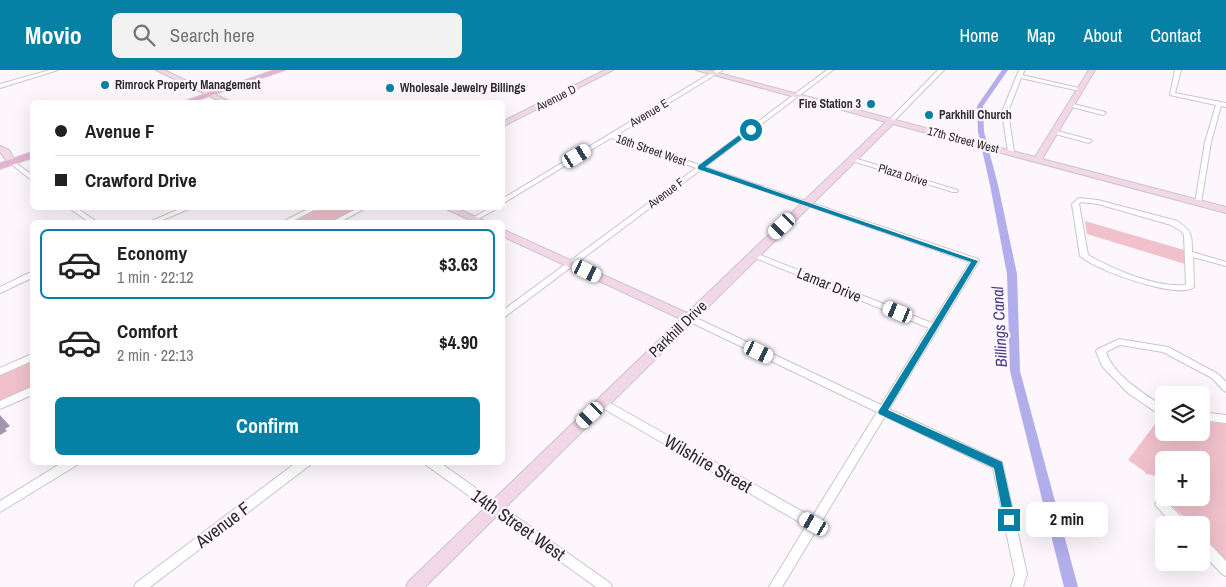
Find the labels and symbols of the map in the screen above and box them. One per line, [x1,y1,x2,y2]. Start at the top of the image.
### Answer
place label: Rimrock Property Management [115,77,261,93]
marker: Rimrock Property Management [99,79,111,91]
place label: Wholesale Jewelry Billings [400,80,526,96]
street label: Avenue D [532,81,579,115]
marker: Wholesale Jewelry Billings [384,82,396,94]
street label: Avenue E [626,95,671,131]
place label: Fire Station 3 [799,96,862,112]
marker: Fire Station 3 [865,98,877,110]
place label: Parkhill Church [939,107,1012,123]
marker: Parkhill Church [923,109,935,121]
route start [740,119,762,141]
street label: 17th Street West [926,123,1001,157]
street label: 16th Street West [614,131,688,170]
car [560,142,593,170]
street label: Plaza Drive [876,160,930,190]
street label: Avenue F [644,174,688,213]
car [765,210,798,242]
car [570,258,603,284]
street label: Lamar Drive [794,262,865,307]
water label: Billings Canal [986,285,1012,368]
street label: Parkhill Drive [644,295,712,362]
car [881,299,914,325]
car [742,339,775,365]
car [573,399,606,431]
street label: Wilshire Street [660,428,757,499]
street label: 14th Street West [466,483,570,566]
street label: Avenue F [189,496,255,554]
callout: 2 min [1026,502,1109,538]
route end [998,509,1020,531]
car [797,510,830,538]

